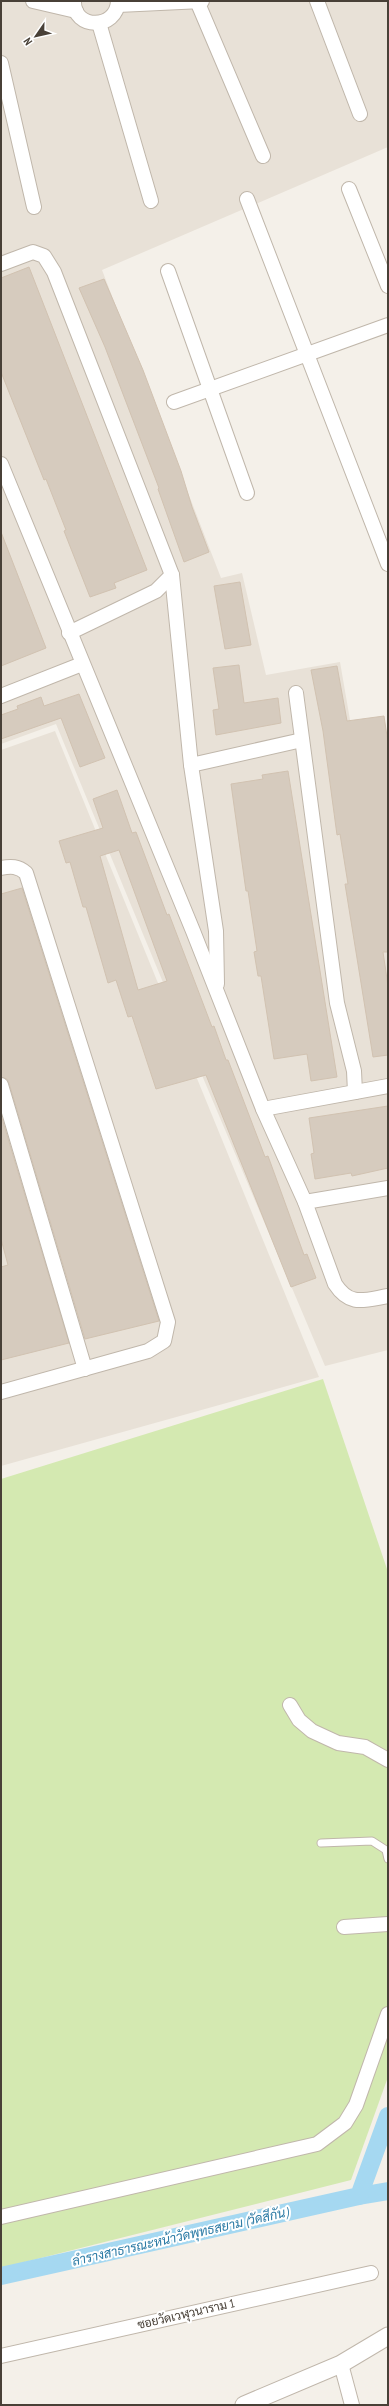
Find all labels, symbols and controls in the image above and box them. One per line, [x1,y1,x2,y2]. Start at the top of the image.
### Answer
north arrow [16,16,56,56]
text: N [20,35,35,48]
water label: ลำรางสาธารณะหน้าวัดพุทธสยาม (วัดสีกัน) [70,2202,292,2271]
street label: ซอยวัดเวฬุวนาราม 1 [136,2295,237,2334]

